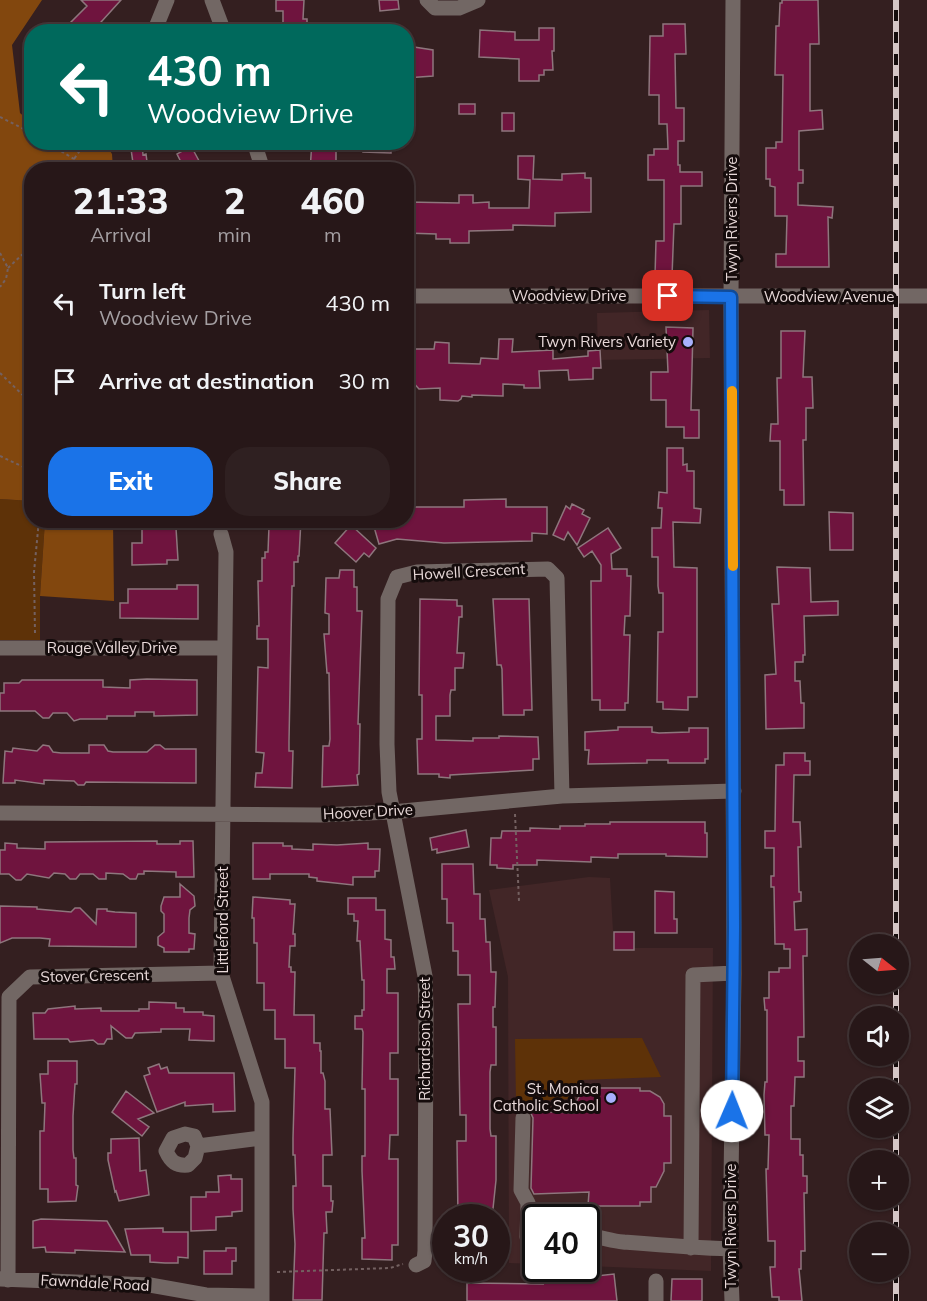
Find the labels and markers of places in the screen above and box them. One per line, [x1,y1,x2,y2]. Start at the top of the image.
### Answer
pin [642,270,693,321]
place label: Twyn Rivers Variety [538,332,676,351]
marker: Twyn Rivers Variety [681,335,695,349]
place label: St. Monica Catholic School [493,1079,599,1115]
marker: St. Monica Catholic School [604,1091,618,1105]

